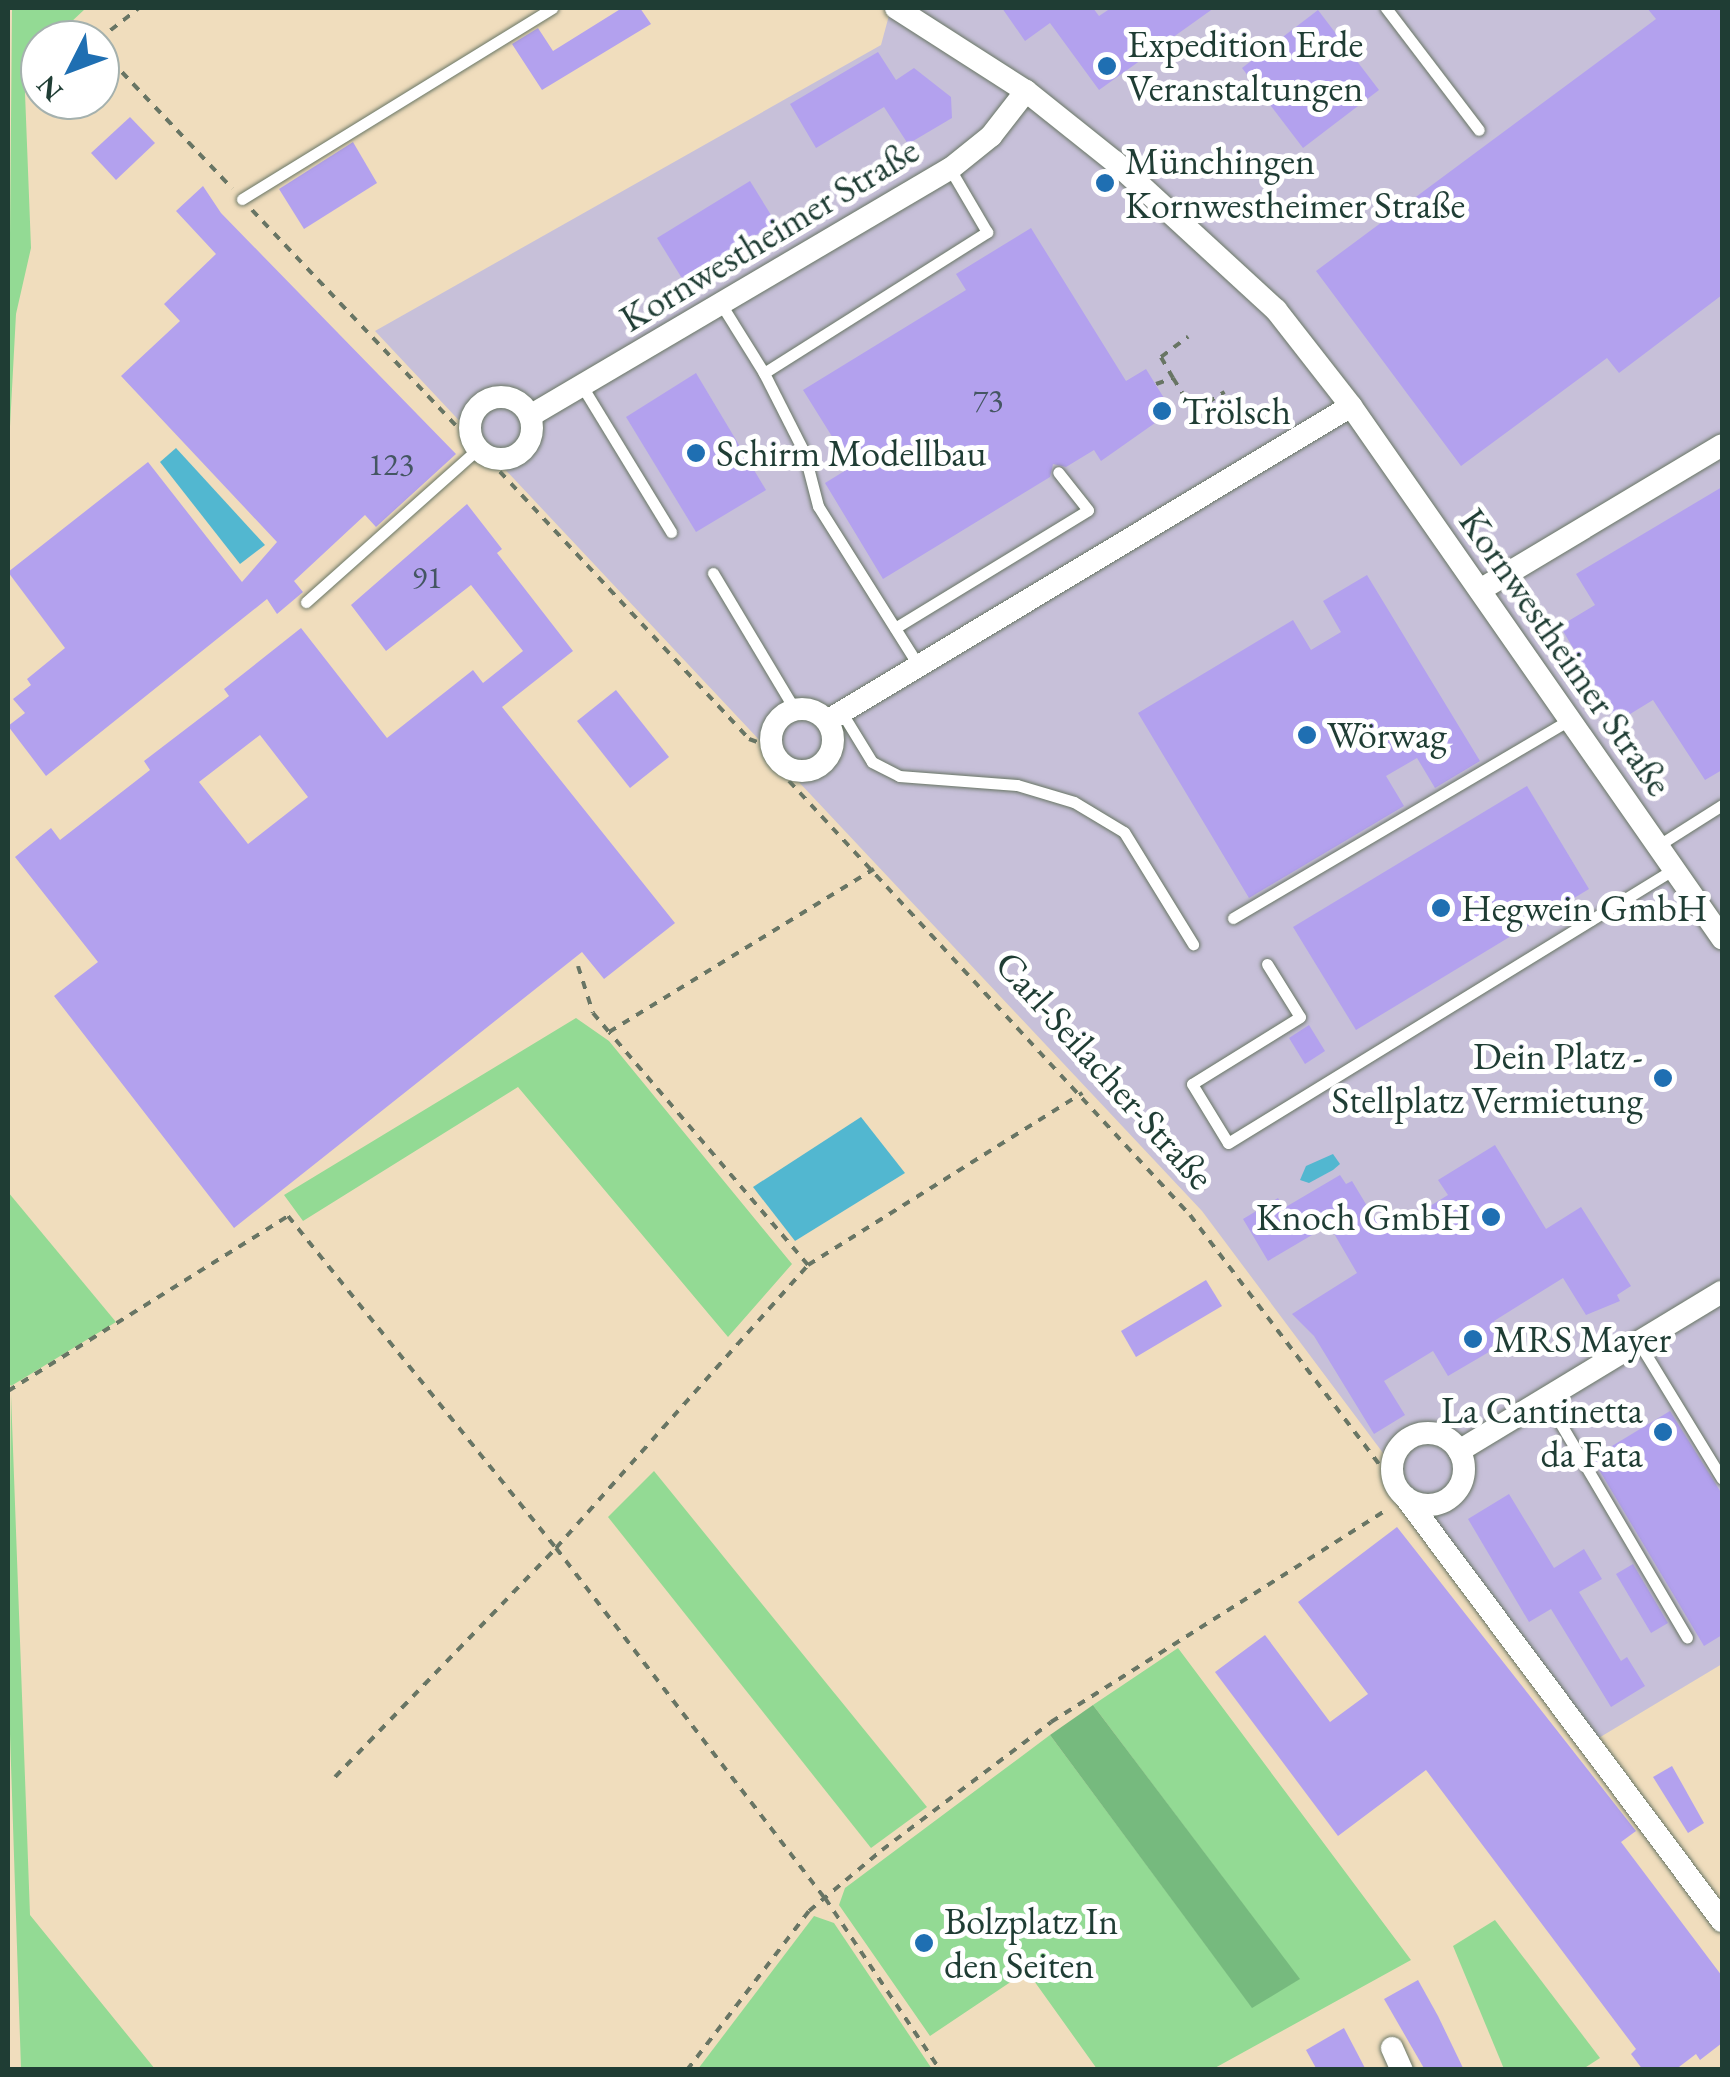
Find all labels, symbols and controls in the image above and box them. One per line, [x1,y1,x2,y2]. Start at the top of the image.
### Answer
north arrow [20,20,120,120]
place label: Expedition Erde Veranstaltungen [1127,21,1363,110]
marker: Expedition Erde Veranstaltungen [1096,55,1118,77]
text: N [28,68,70,109]
street label: Kornwestheimer Straße [611,127,927,341]
place label: Münchingen Kornwestheimer Straße [1125,138,1465,228]
marker: Münchingen Kornwestheimer Straße [1094,172,1116,194]
house number: 73 [973,381,1003,419]
place label: Trölsch [1182,388,1291,434]
marker: Trölsch [1151,400,1173,422]
place label: Schirm Modellbau [716,430,986,476]
marker: Schirm Modellbau [685,442,707,464]
house number: 123 [368,445,414,483]
street label: Kornwestheimer Straße [1450,500,1682,804]
house number: 91 [412,558,442,596]
place label: Wörwag [1327,712,1447,758]
marker: Wörwag [1296,724,1318,746]
place label: Hegwein GmbH [1461,885,1708,931]
marker: Hegwein GmbH [1430,897,1452,919]
street label: Carl-Seilacher-Straße [986,941,1224,1199]
place label: Dein Platz - Stellplatz Vermietung [1332,1033,1643,1122]
marker: Dein Platz - Stellplatz Vermietung [1652,1067,1674,1089]
place label: Knoch GmbH [1256,1194,1471,1240]
marker: Knoch GmbH [1480,1206,1502,1228]
place label: MRS Mayer [1493,1316,1671,1362]
marker: MRS Mayer [1462,1328,1484,1350]
place label: La Cantinetta da Fata [1441,1387,1643,1476]
marker: La Cantinetta da Fata [1652,1421,1674,1443]
place label: Bolzplatz In den Seiten [944,1898,1118,1988]
marker: Bolzplatz In den Seiten [913,1932,935,1954]

